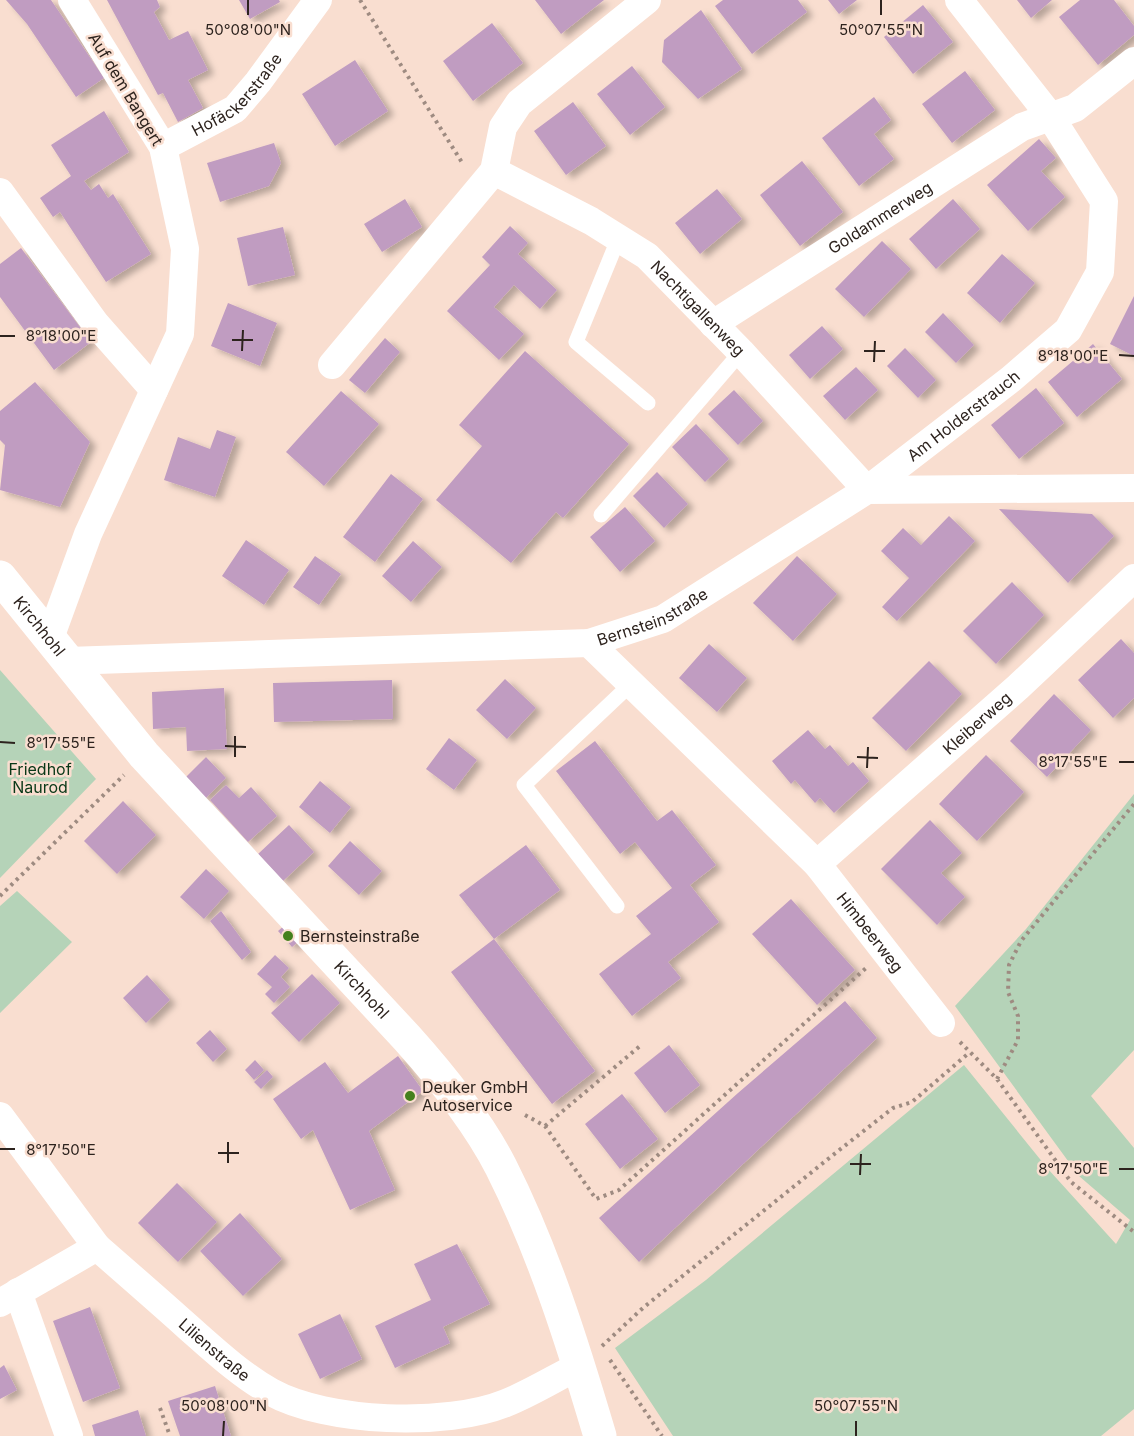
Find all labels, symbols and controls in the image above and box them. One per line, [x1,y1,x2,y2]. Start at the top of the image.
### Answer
text: 50°08'00"N [205,20,291,39]
text: 50°07'55"N [839,20,923,39]
street label: Auf dem Bangert [84,29,168,149]
street label: Hofäckerstraße [188,49,286,140]
street label: Goldammerweg [824,177,936,258]
street label: Nachtigallenweg [647,256,749,360]
text: 8°18'00"E [26,326,96,345]
text: 8°18'00"E [1038,346,1108,365]
street label: Am Holderstrauch [903,366,1024,465]
street label: Bernsteinstraße [594,583,711,650]
street label: Kirchhohl [9,592,70,660]
street label: Kleiberweg [938,688,1015,759]
text: 8°17'55"E [26,733,96,752]
text: 8°17'55"E [1038,752,1108,771]
park label: Friedhof Naurod [8,759,72,797]
street label: Himbeerweg [833,888,908,976]
place label: Bernsteinstraße [300,926,420,946]
marker: Bernsteinstraße [281,929,295,943]
street label: Kirchhohl [330,956,394,1022]
place label: Deuker GmbH Autoservice [422,1077,528,1115]
marker: Deuker GmbH Autoservice [403,1089,417,1103]
text: 8°17'50"E [26,1140,96,1159]
text: 8°17'50"E [1038,1159,1108,1178]
street label: Lilienstraße [175,1314,254,1385]
text: 50°08'00"N [181,1396,267,1415]
text: 50°07'55"N [814,1396,898,1415]

